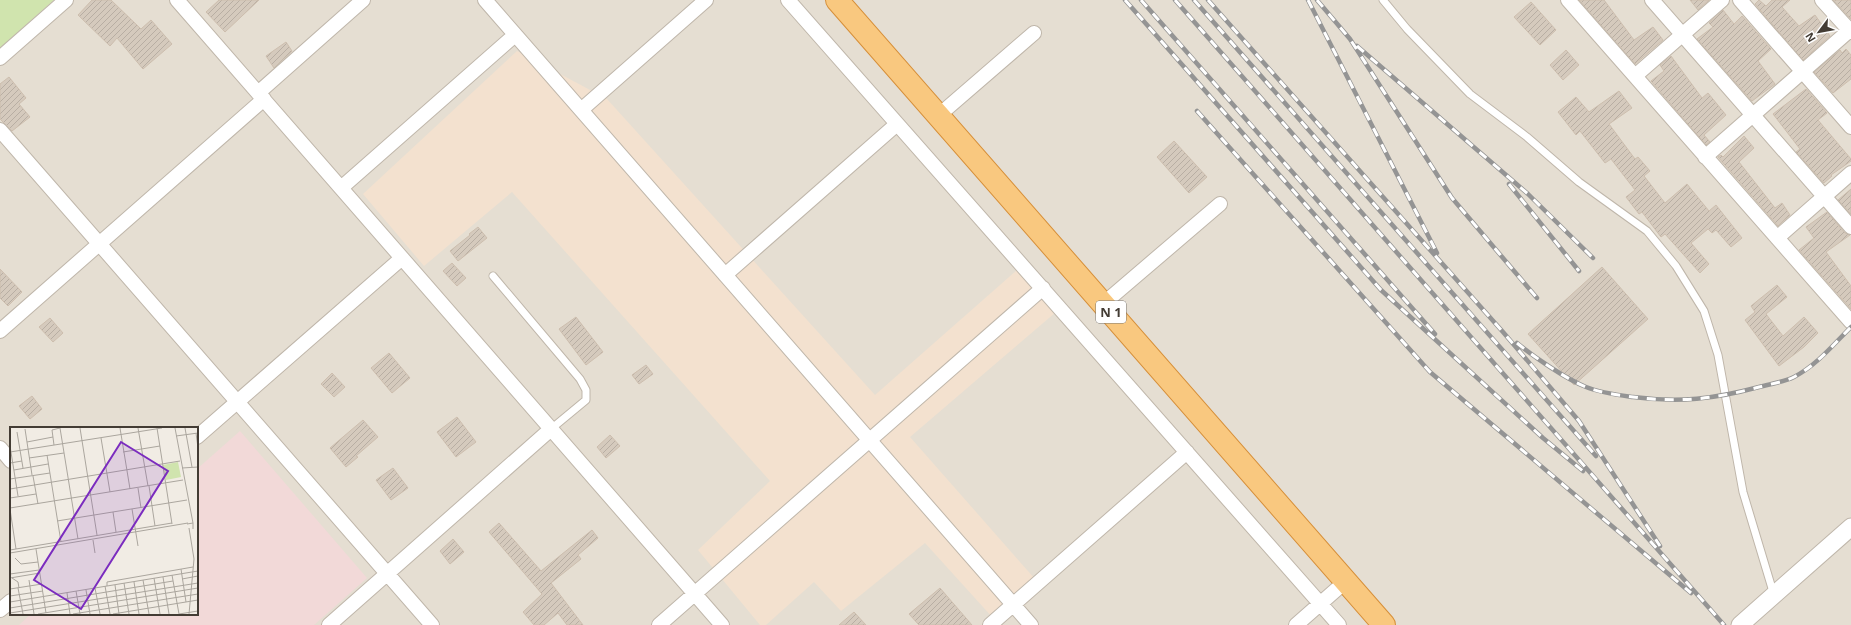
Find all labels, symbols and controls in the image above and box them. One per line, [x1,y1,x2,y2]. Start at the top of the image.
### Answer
north arrow [1799,12,1839,52]
text: N [1801,30,1819,45]
road number: N 1 [1096,301,1126,323]
inset map [10,427,198,615]

